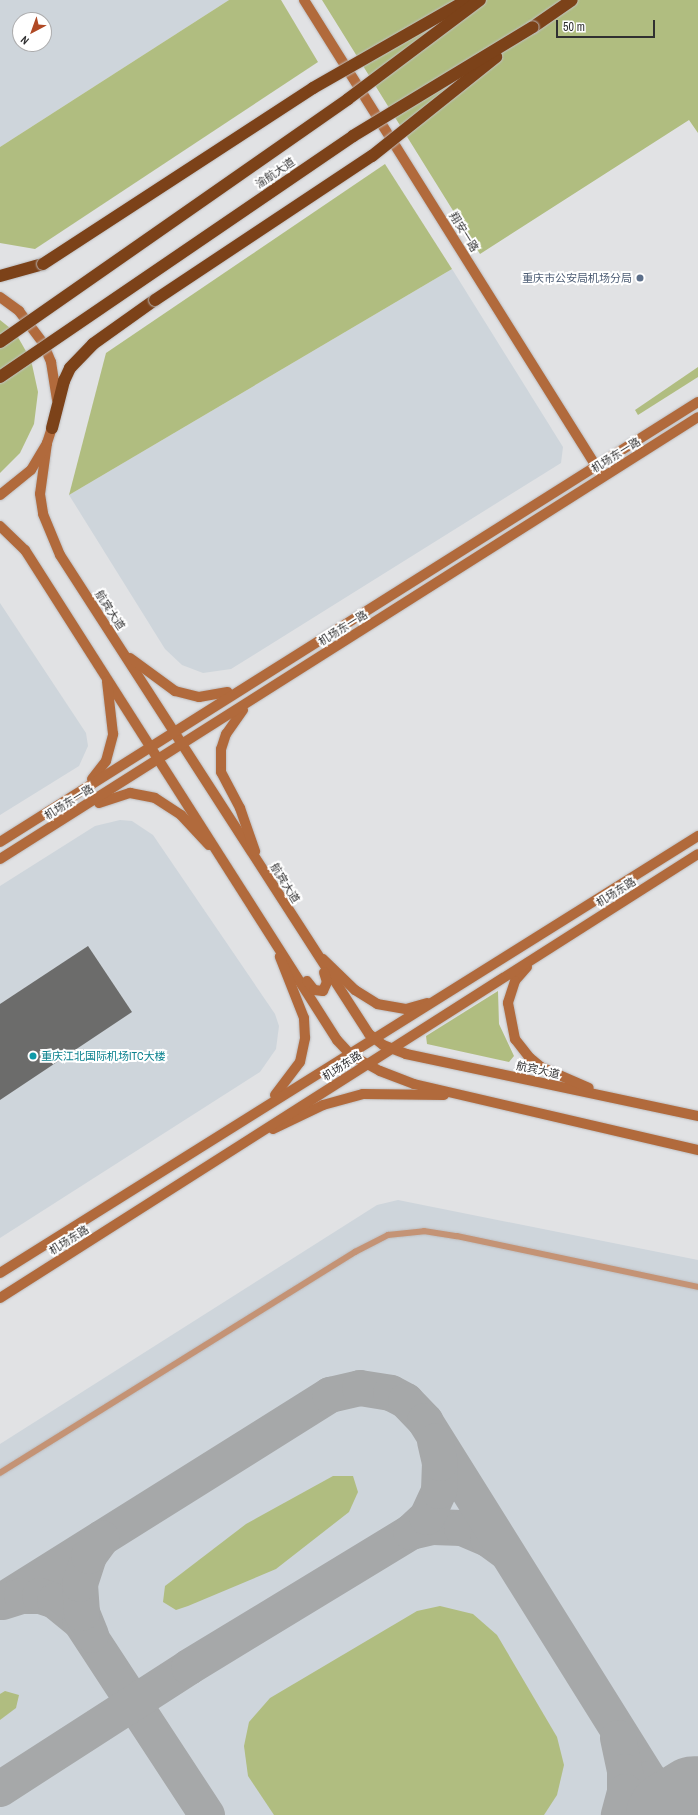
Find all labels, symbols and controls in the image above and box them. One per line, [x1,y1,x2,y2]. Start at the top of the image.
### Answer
north arrow [12,12,52,52]
scale bar [558,12,657,38]
text: 50 m [563,19,585,35]
text: N [18,33,32,48]
street label: 渝航大道 [253,155,297,191]
street label: 翔安一路 [447,210,481,254]
place label: 重庆市公安局机场分局 [522,271,632,285]
marker: 重庆市公安局机场分局 [635,273,645,283]
street label: 机场东一路 [589,435,643,475]
street label: 航宾大道 [92,588,128,632]
street label: 机场东一路 [316,608,370,648]
street label: 机场东一路 [42,782,96,822]
street label: 航宾大道 [268,861,302,905]
street label: 机场东路 [594,875,638,909]
street label: 机场东路 [320,1048,364,1084]
place label: 重庆江北国际机场ITC大楼 [41,1049,166,1063]
marker: 重庆江北国际机场ITC大楼 [28,1051,38,1061]
street label: 航宾大道 [515,1059,561,1081]
street label: 机场东路 [47,1223,91,1257]

